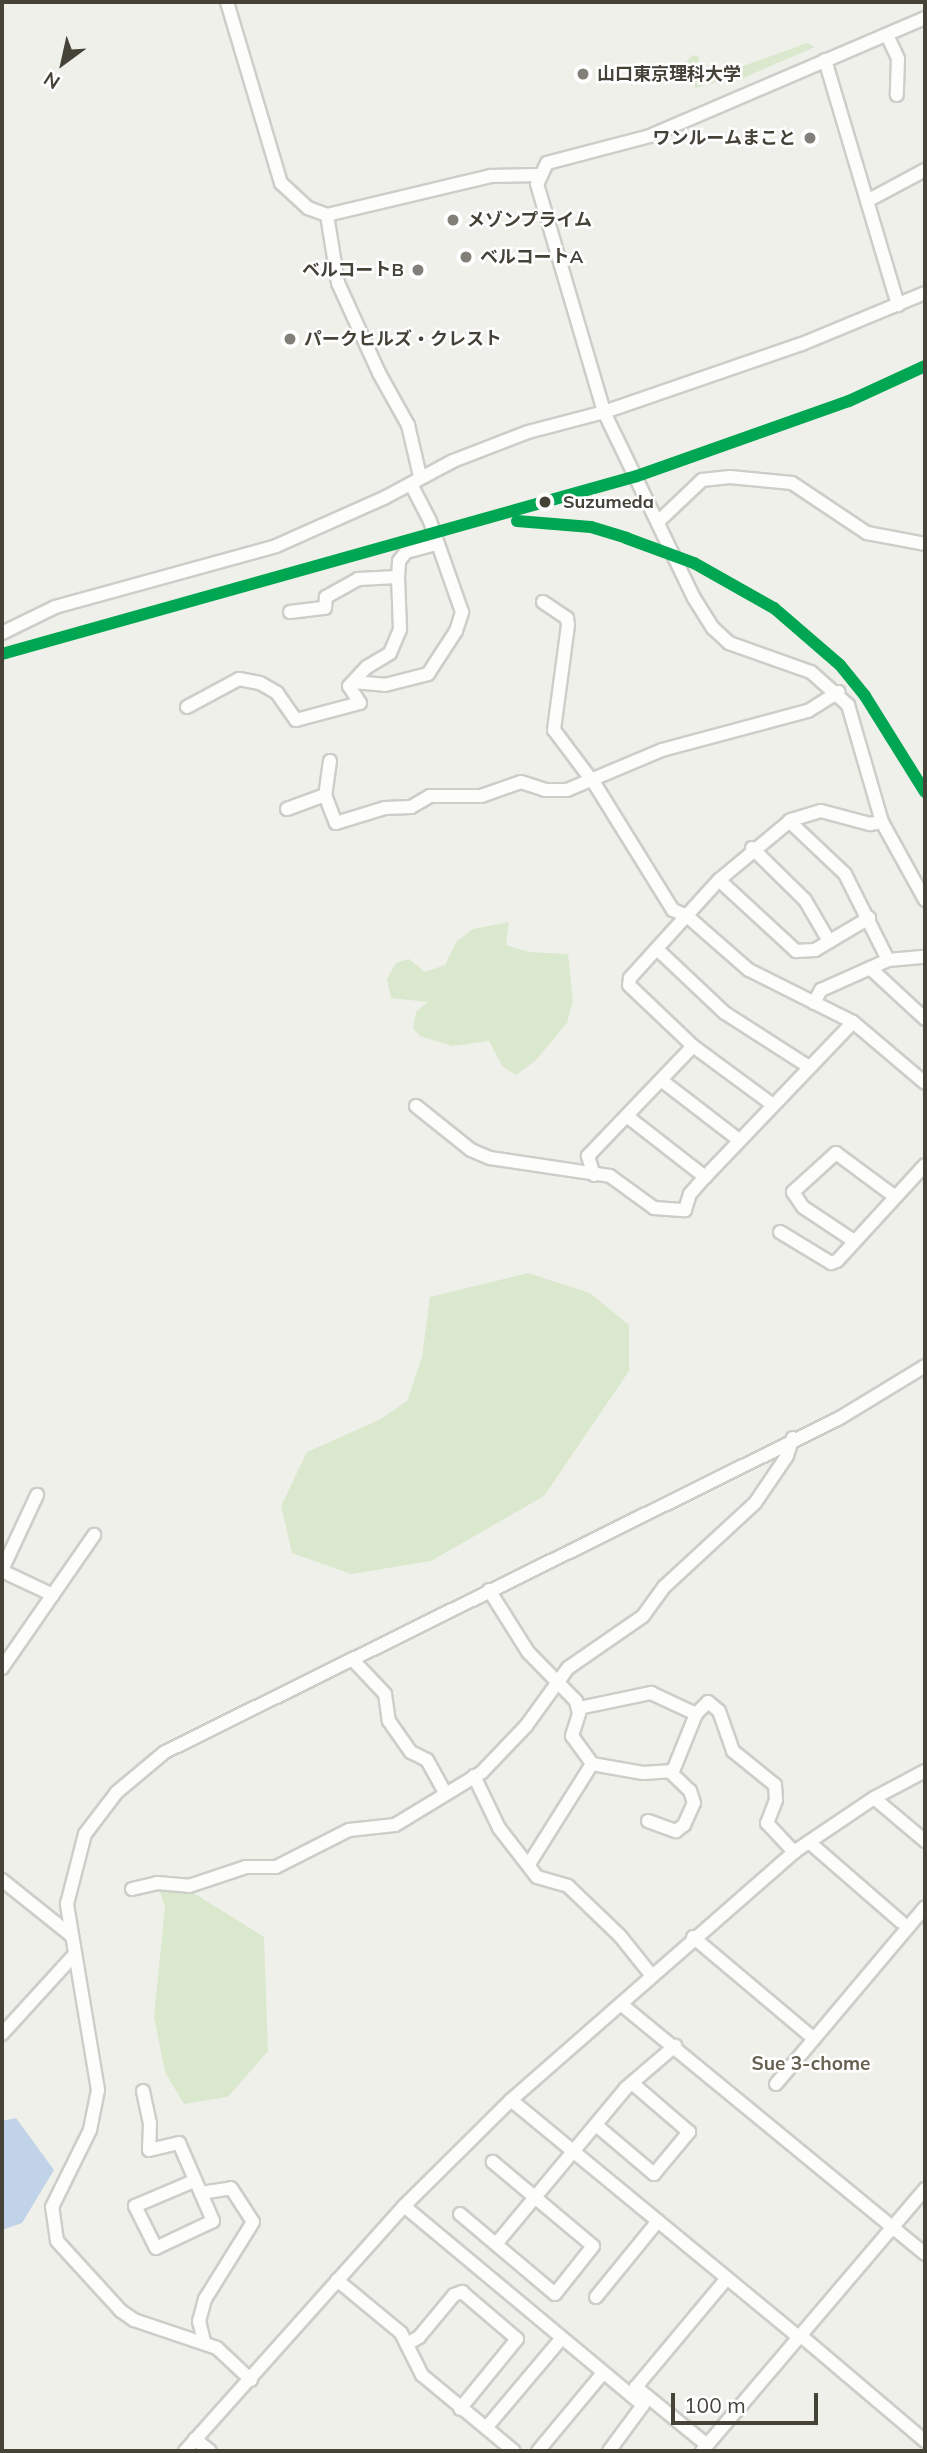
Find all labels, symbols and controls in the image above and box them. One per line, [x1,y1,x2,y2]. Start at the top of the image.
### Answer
north arrow [28,28,98,98]
place label: 山口東京理科大学 [597,63,741,85]
marker: 山口東京理科大学 [575,66,591,82]
text: N [39,67,64,95]
place label: ワンルームまこと [652,127,796,149]
marker: ワンルームまこと [802,130,818,146]
place label: メゾンプライム [467,209,593,231]
marker: メゾンプライム [445,212,461,228]
place label: ベルコートA [480,246,583,268]
marker: ベルコートA [458,249,474,265]
place label: ベルコートB [302,259,404,281]
marker: ベルコートB [410,262,426,278]
place label: パークヒルズ・クレスト [304,328,502,350]
marker: パークヒルズ・クレスト [282,331,298,347]
marker: Suzumeda [533,490,557,514]
place label: Suzumeda [563,491,654,513]
district label: Sue 3-chome [752,2053,870,2075]
scale bar [675,2380,822,2424]
text: 100 m [684,2392,746,2418]

